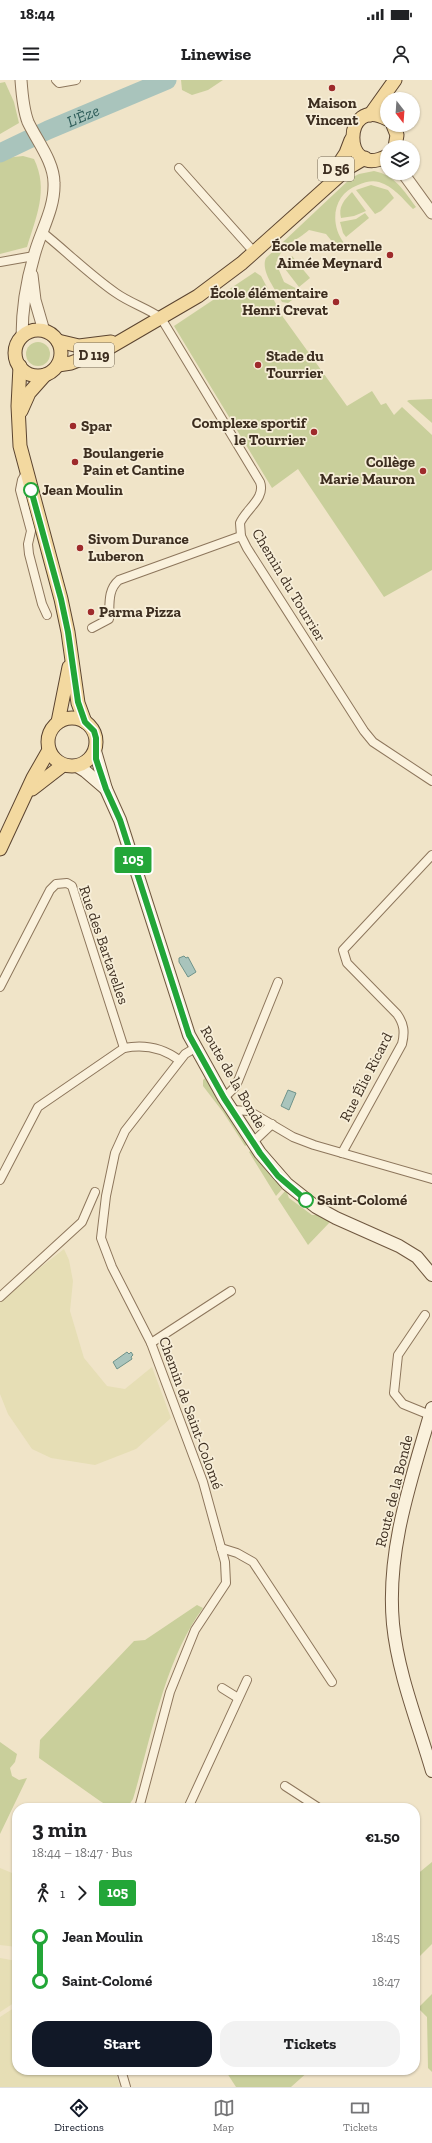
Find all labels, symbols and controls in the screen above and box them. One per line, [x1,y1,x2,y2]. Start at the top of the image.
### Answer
text: 18:44 [20,5,55,23]
icon: menu [20,43,42,65]
text: Linewise [181,43,251,65]
icon: person [390,43,412,65]
marker: Maison Vincent [327,83,337,93]
north arrow [380,92,420,132]
map controls [380,92,420,180]
place label: Maison Vincent [306,94,359,129]
water label: L'Èze [64,100,102,131]
button: layers [380,140,420,180]
road number: D 56 [318,157,354,181]
place label: École maternelle Aimée Meynard [271,237,382,272]
marker: École maternelle Aimée Meynard [385,250,395,260]
place label: École élémentaire Henri Crevat [210,284,329,319]
marker: École élémentaire Henri Crevat [331,297,341,307]
road number: D 119 [74,343,114,367]
place label: Stade du Tourrier [266,347,324,382]
marker: Stade du Tourrier [253,360,263,370]
place label: Complexe sportif le Tourrier [192,414,308,449]
place label: Spar [81,417,113,435]
marker: Spar [68,421,78,431]
marker: Complexe sportif le Tourrier [309,427,319,437]
place label: Boulangerie Pain et Cantine [83,444,184,479]
place label: Collège Marie Mauron [320,453,415,488]
marker: Boulangerie Pain et Cantine [70,457,80,467]
marker: Collège Marie Mauron [418,466,428,476]
place label: Jean Moulin [42,481,123,499]
marker: Jean Moulin [23,482,39,498]
street label: Chemin du Tourrier [248,525,330,645]
place label: Sivom Durance Luberon [88,530,189,565]
marker: Sivom Durance Luberon [75,543,85,553]
place label: Parma Pizza [99,603,181,621]
marker: Parma Pizza [86,607,96,617]
line badge: 105 [110,847,156,873]
text: 105 [122,851,144,868]
street label: Rue des Bartavelles [75,883,133,1007]
street label: Route de la Bonde [196,1023,270,1131]
street label: Rue Élie Ricard [336,1029,397,1125]
place label: Saint-Colomé [317,1191,407,1209]
marker: Saint-Colomé [298,1192,314,1208]
street label: Chemin de Saint-Colomé [155,1334,227,1492]
street label: Route de la Bonde [371,1433,417,1549]
text: 3 min [32,1816,87,1843]
text: €1.50 [365,1828,400,1846]
text: 18:44 – 18:47 · Bus [32,1845,132,1860]
icon: walk [32,1882,54,1904]
icon: forward [71,1882,93,1904]
text: 105 [107,1884,128,1901]
text: 1 [60,1886,65,1901]
text: Jean Moulin [62,1928,143,1946]
text: 18:45 [371,1930,400,1945]
text: Saint-Colomé [62,1972,152,1990]
text: 18:47 [372,1974,400,1989]
button: Start [32,2021,212,2067]
button: Tickets [220,2021,400,2067]
tab: Directions [54,2097,104,2134]
tab: Map [213,2097,235,2134]
tab: Tickets [343,2097,378,2134]

